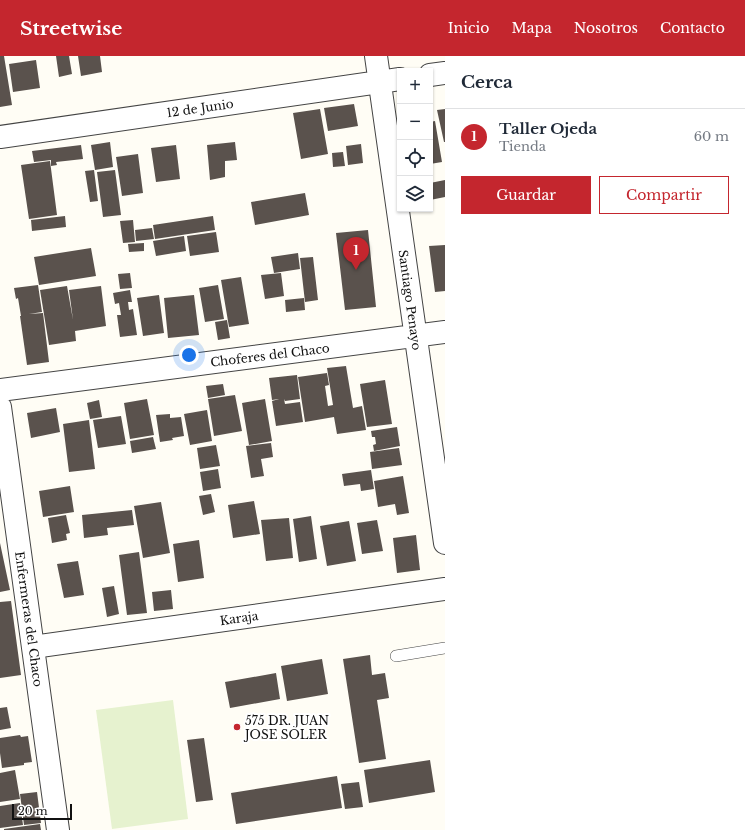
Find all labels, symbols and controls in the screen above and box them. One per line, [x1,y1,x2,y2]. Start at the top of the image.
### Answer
text: Streetwise [20,17,122,40]
text: Inicio [448,19,489,37]
text: Mapa [511,19,552,37]
text: Nosotros [574,19,638,37]
text: Contacto [660,19,725,37]
map controls [397,68,433,212]
button: + [397,68,433,104]
text: Cerca [461,72,513,93]
street label: 12 de Junio [166,96,235,120]
button: − [397,104,433,140]
text: Taller Ojeda [499,119,597,138]
text: 1 [471,128,477,145]
text: 60 m [694,128,729,145]
text: Tienda [499,138,546,155]
button: locate [397,140,433,176]
button: layers [397,176,433,212]
button: Guardar [461,176,591,214]
button: Compartir [599,176,729,214]
pin: 1 [343,237,369,270]
street label: Santiago Penayo [396,249,424,351]
street label: Choferes del Chaco [210,340,331,370]
your location [179,345,199,365]
street label: Enfermeras del Chaco [12,550,46,688]
street label: Karaja [219,608,260,628]
place label: 575 DR. JUAN JOSE SOLER [243,713,329,742]
marker: 575 DR. JUAN JOSE SOLER [232,722,242,732]
scale bar [12,802,72,821]
text: 20 m [18,804,48,818]

